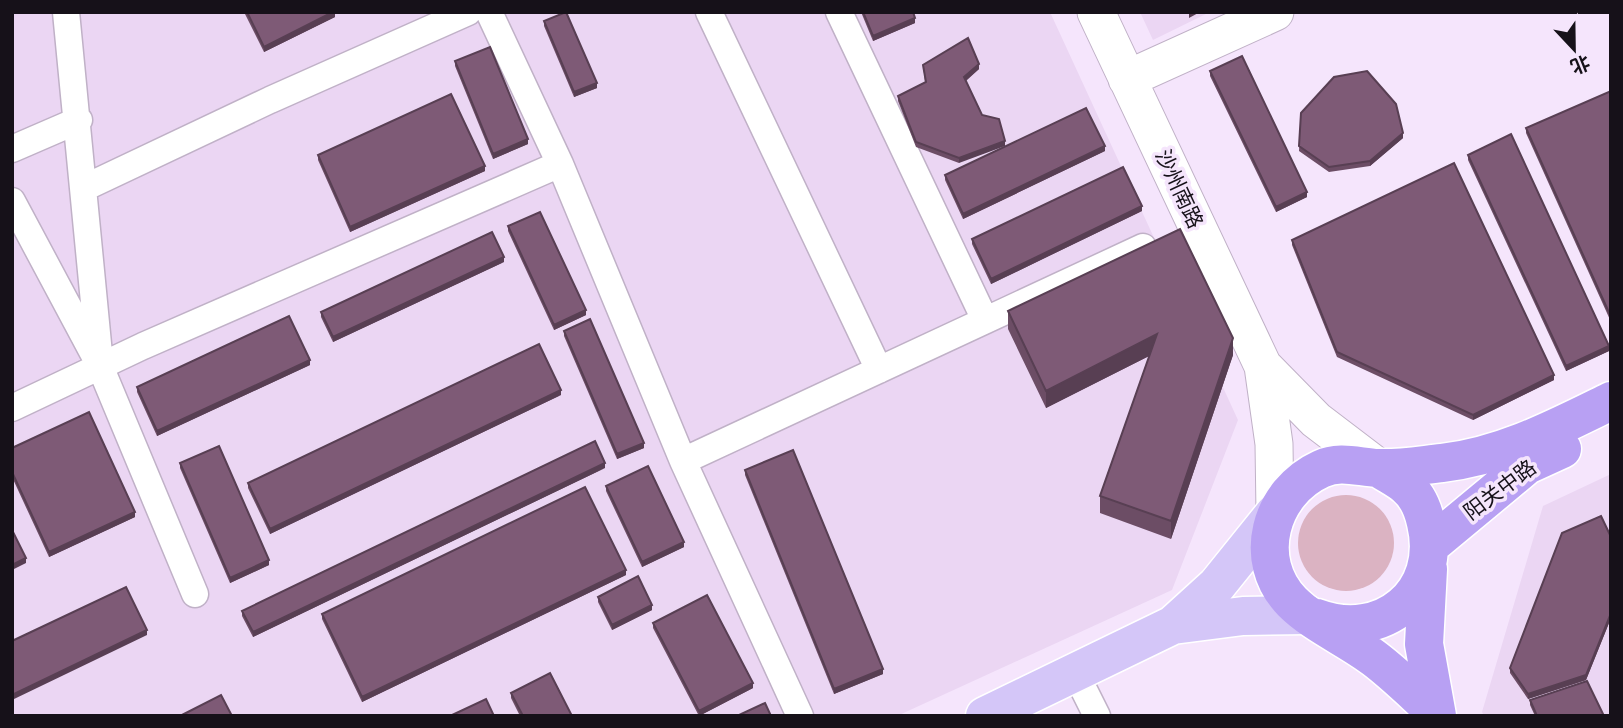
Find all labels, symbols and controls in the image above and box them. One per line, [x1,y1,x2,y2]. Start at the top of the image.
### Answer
north arrow [1539,14,1609,84]
text: 北 [1567,49,1594,80]
street label: 沙州南路 [1149,145,1210,233]
street label: 阳关中路 [1457,453,1542,526]

